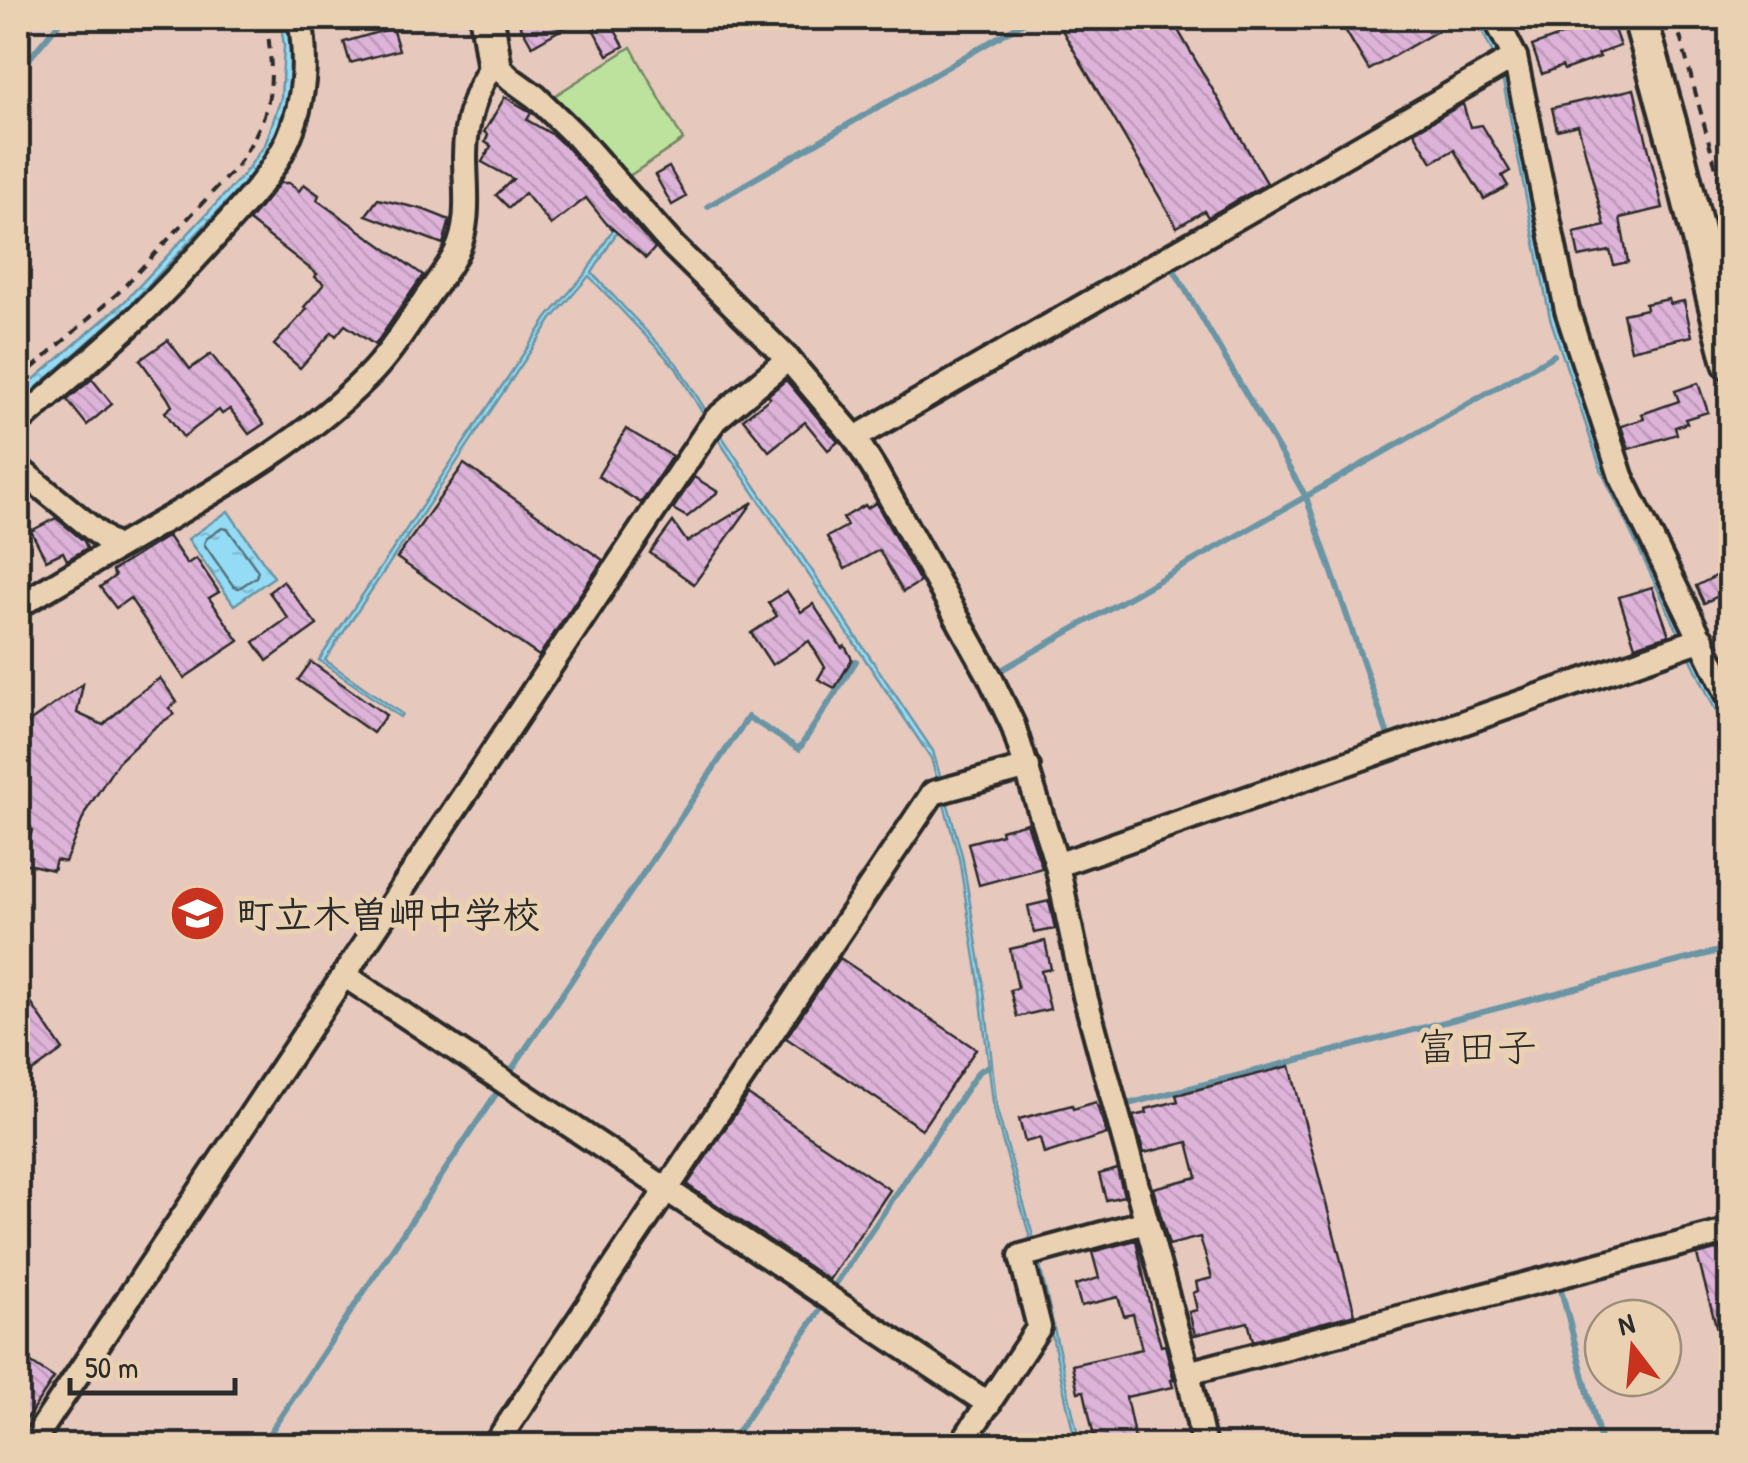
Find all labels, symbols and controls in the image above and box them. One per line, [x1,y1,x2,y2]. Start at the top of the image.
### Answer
school or university icon: 町立木曽岬中学校 [167,884,227,944]
place label: 町立木曽岬中学校 [236,888,540,940]
district label: 富田子 [1417,1019,1537,1073]
north arrow [1583,1298,1683,1398]
text: N [1614,1304,1639,1344]
scale bar [70,1333,235,1395]
text: 50 m [85,1347,138,1387]

